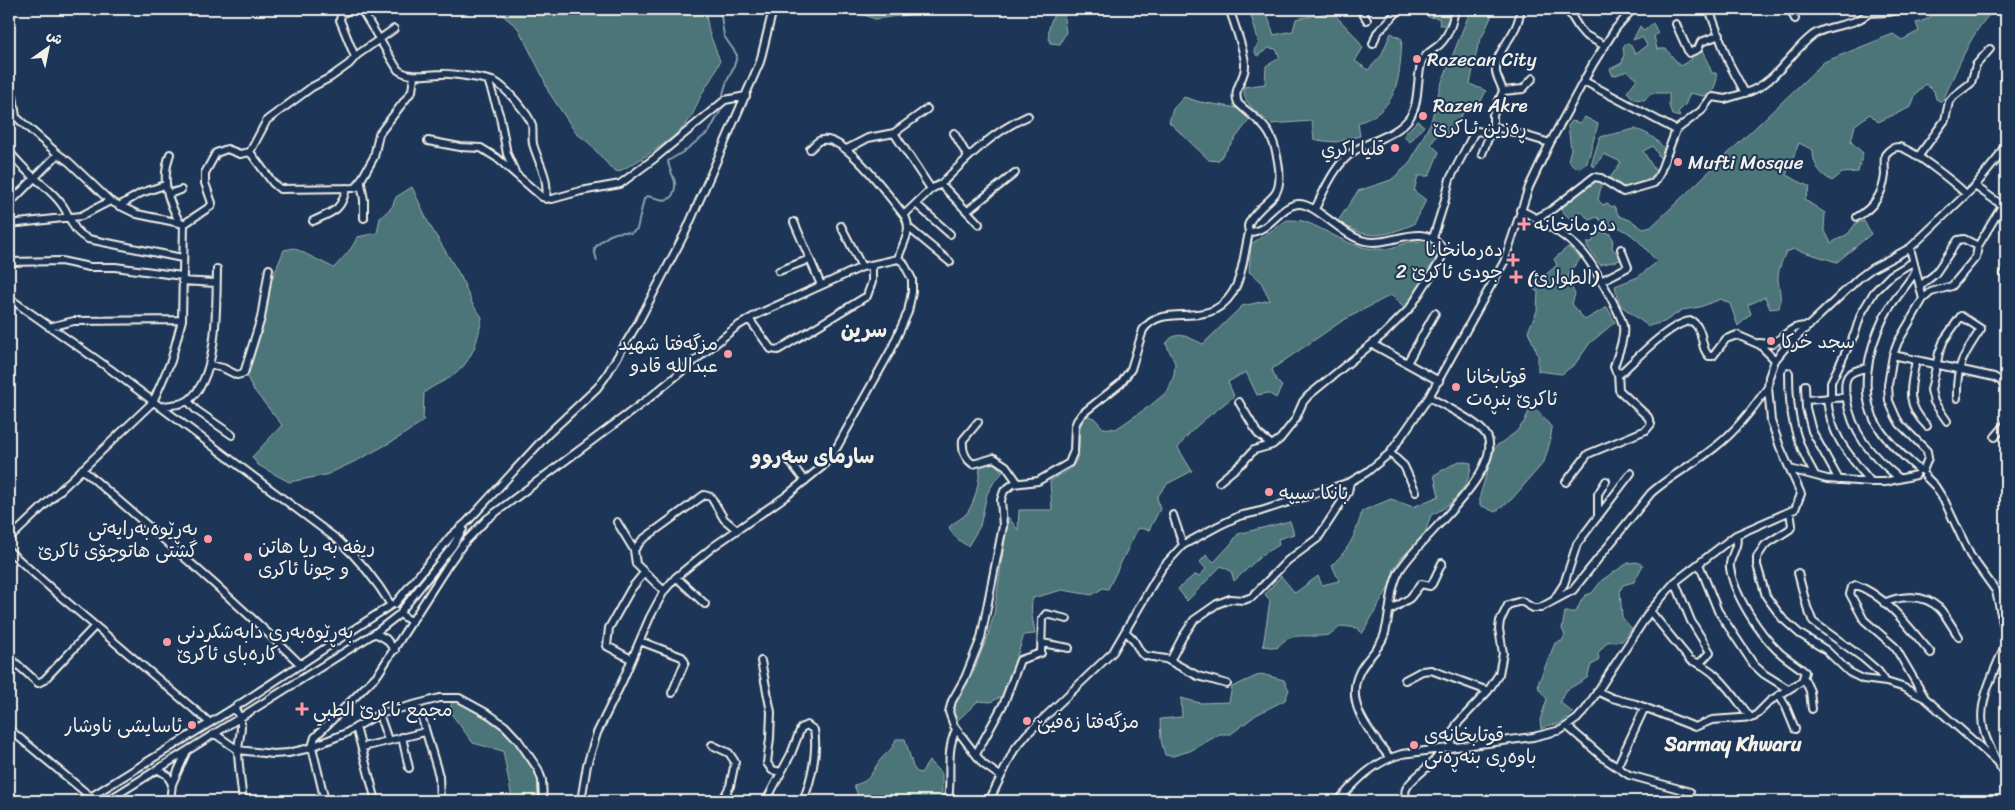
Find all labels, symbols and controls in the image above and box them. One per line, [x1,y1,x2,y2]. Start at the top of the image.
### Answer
north arrow [22,22,72,72]
text: ش [42,23,68,52]
place label: Rozecan City [1427,43,1537,76]
marker: Rozecan City [1411,53,1423,65]
place label: Razen Akre ڕەزین ئـاکرێ [1433,89,1528,144]
marker: Razen Akre ڕەزین ئـاکرێ [1417,110,1429,122]
place label: قليا اكري [1321,132,1385,165]
marker: قليا اكري [1389,142,1401,154]
place label: Mufti Mosque [1688,146,1804,179]
marker: Mufti Mosque [1672,156,1684,168]
place label: دەرمانخانە [1534,208,1617,241]
marker: دەرمانخانە [1518,218,1530,230]
place label: دەرمانخانا جودی ئاکرێ 2 [1396,233,1503,288]
marker: دەرمانخانا جودی ئاکرێ 2 [1507,254,1519,266]
place label: (الطوارئ) [1527,261,1600,294]
marker: (الطوارئ) [1509,270,1523,284]
district label: سرين [841,311,887,349]
place label: سجد خركا [1781,325,1855,358]
place label: مزگەفتا شهيد عبدالله قادو [618,327,718,382]
marker: سجد خركا [1765,335,1777,347]
marker: مزگەفتا شهيد عبدالله قادو [722,348,734,360]
place label: قوتابخانا ئاکرێ بنڕەت [1466,360,1558,415]
marker: قوتابخانا ئاکرێ بنڕەت [1450,381,1462,393]
district label: سارمای سەروو [750,439,874,474]
place label: بانکا سیپە [1279,476,1349,509]
marker: بانکا سیپە [1263,486,1275,498]
place label: بەڕێوەبەرایەتی گشتی هاتوچۆی ئاکرێ [38,512,198,567]
place label: ريفه به ريا هاتن و چونا ئاكرى [258,530,375,585]
marker: بەڕێوەبەرایەتی گشتی هاتوچۆی ئاکرێ [202,533,214,545]
marker: ريفه به ريا هاتن و چونا ئاكرى [242,551,254,563]
place label: بەڕێوەبەری دابەشکردنی کارەبای ئاکرێ [177,615,354,670]
marker: بەڕێوەبەری دابەشکردنی کارەبای ئاکرێ [161,636,173,648]
place label: مجمع ئاکرێ الطبي [313,693,453,726]
marker: مجمع ئاکرێ الطبي [295,702,309,716]
place label: مزگەفتا زەفیێ [1037,705,1139,738]
place label: ئاسايشى ناوشار [64,709,182,742]
marker: مزگەفتا زەفیێ [1021,715,1033,727]
place label: قوتابخانەی باوەڕی بنەڕەتی [1424,718,1537,773]
marker: ئاسايشى ناوشار [186,719,198,731]
district label: Sarmay Khwaru [1663,727,1802,762]
marker: قوتابخانەی باوەڕی بنەڕەتی [1408,739,1420,751]

